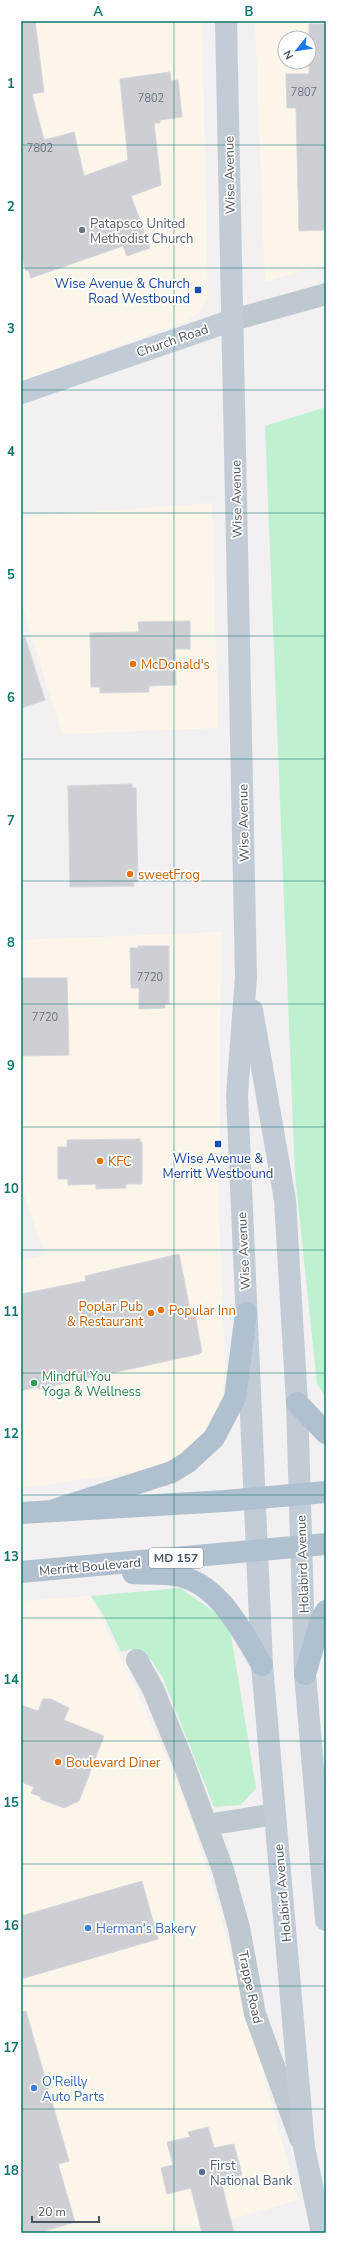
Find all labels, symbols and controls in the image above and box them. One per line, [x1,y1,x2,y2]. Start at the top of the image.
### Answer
text: A [93,3,103,21]
text: B [245,3,254,21]
north arrow [277,30,317,70]
text: N [280,47,297,62]
text: 1 [7,75,15,93]
house number: 7807 [291,85,317,100]
house number: 7802 [138,91,164,106]
street label: Wise Avenue [220,136,240,214]
house number: 7802 [27,141,53,156]
text: 2 [7,198,15,216]
place label: Patapsco United Methodist Church [90,215,193,248]
marker: Patapsco United Methodist Church [77,225,87,235]
place label: Wise Avenue & Church Road Westbound [55,275,190,308]
marker: Wise Avenue & Church Road Westbound [193,285,203,295]
text: 3 [7,320,15,338]
street label: Church Road [134,320,211,362]
text: 4 [7,443,15,461]
street label: Wise Avenue [227,460,247,538]
text: 5 [7,566,15,584]
place label: McDonald's [141,656,210,674]
marker: McDonald's [128,659,138,669]
text: 6 [7,689,15,707]
street label: Wise Avenue [234,784,254,862]
text: 7 [7,812,15,830]
place label: sweetFrog [138,866,200,884]
marker: sweetFrog [125,869,135,879]
text: 8 [7,934,15,952]
house number: 7720 [137,970,164,985]
house number: 7720 [32,1010,59,1025]
text: 9 [7,1057,15,1075]
marker: Wise Avenue & Merritt Westbound [213,1139,223,1149]
place label: Wise Avenue & Merritt Westbound [163,1150,273,1183]
place label: KFC [108,1153,132,1171]
marker: KFC [95,1156,105,1166]
text: 10 [3,1180,19,1198]
street label: Wise Avenue [233,1211,255,1290]
place label: Poplar Pub & Restaurant [67,1298,143,1331]
place label: Popular Inn [169,1302,236,1320]
text: 11 [3,1303,19,1321]
marker: Popular Inn [156,1305,166,1315]
marker: Poplar Pub & Restaurant [146,1308,156,1318]
place label: Mindful You Yoga & Wellness [41,1368,141,1401]
marker: Mindful You Yoga & Wellness [29,1378,39,1388]
text: 12 [3,1425,19,1443]
street label: Holabird Avenue [292,1515,314,1613]
text: 13 [3,1548,19,1566]
road number: MD 157 [149,1548,203,1568]
street label: Merritt Boulevard [38,1554,142,1580]
text: 14 [3,1671,19,1689]
place label: Boulevard Diner [66,1754,161,1772]
marker: Boulevard Diner [53,1757,63,1767]
text: 15 [3,1794,19,1812]
street label: Holabird Avenue [270,1843,296,1943]
text: 16 [3,1917,19,1935]
place label: Herman's Bakery [96,1920,196,1938]
marker: Herman's Bakery [83,1923,93,1933]
street label: Trappe Road [234,1949,267,2025]
text: 17 [3,2039,19,2057]
place label: O'Reilly Auto Parts [42,2073,104,2106]
marker: O'Reilly Auto Parts [29,2083,39,2093]
place label: First National Bank [210,2157,293,2190]
text: 18 [3,2162,19,2180]
marker: First National Bank [197,2167,207,2177]
scale bar [32,2198,99,2224]
text: 20 m [38,2204,66,2220]

